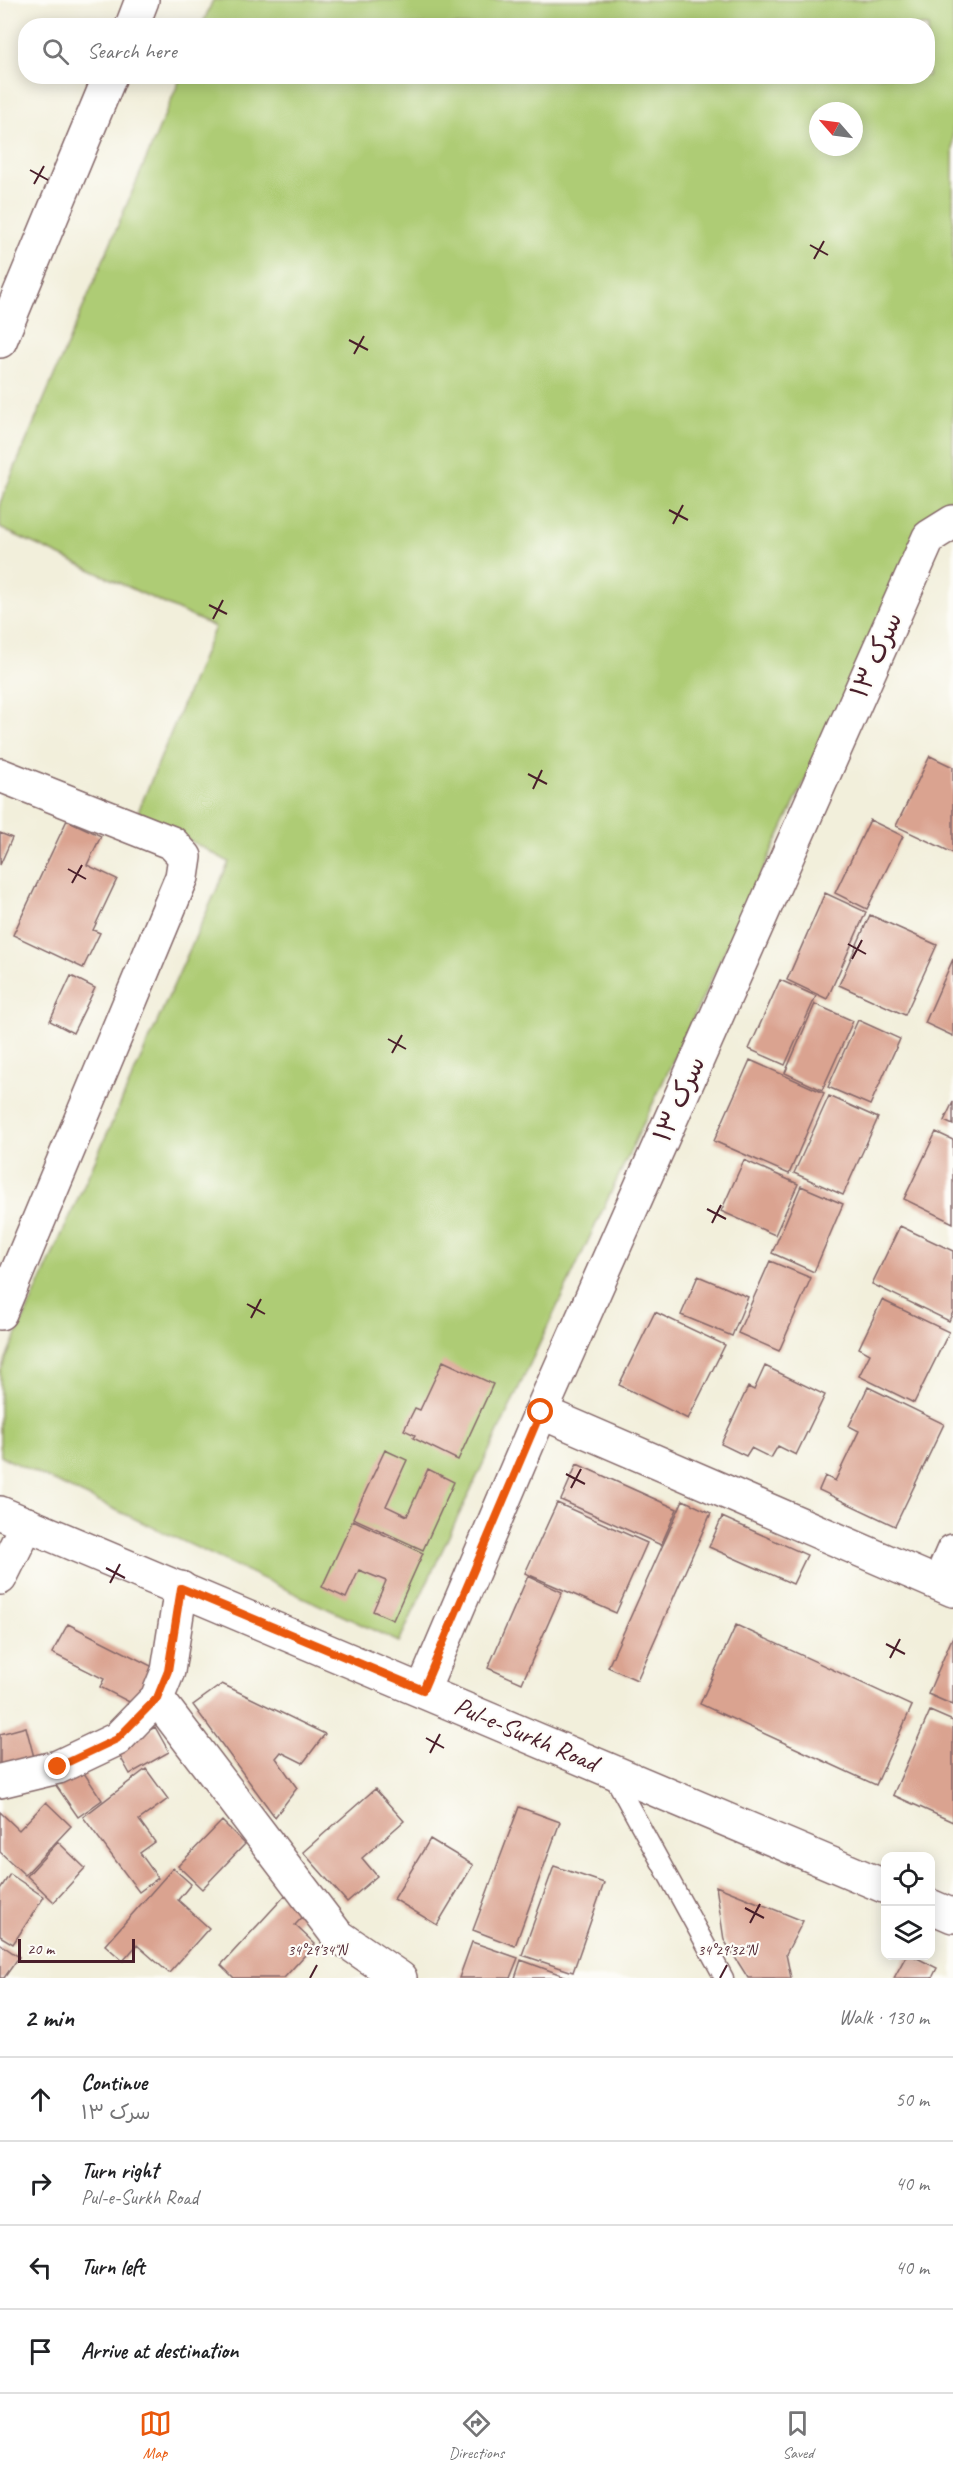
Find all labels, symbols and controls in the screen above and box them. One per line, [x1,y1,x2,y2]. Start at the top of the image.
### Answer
search box [18,18,935,84]
icon: search [39,35,72,68]
text: Search here [87,37,177,65]
north arrow [809,102,863,156]
street label: سرک ۱۳ [843,607,909,703]
street label: سرک ۱۳ [646,1051,712,1147]
route start [527,1398,553,1424]
street label: Pul-e-Surkh Road [449,1689,606,1780]
route end [44,1753,70,1779]
map controls [881,1852,935,1960]
button: locate [881,1852,935,1906]
button: layers [881,1906,935,1960]
scale bar [18,1936,135,1964]
text: 20 m [27,1939,54,1959]
text: 34°29'34"N [287,1941,350,1960]
text: 34°29'32"N [697,1941,760,1960]
text: 2 min [24,2001,74,2034]
text: Walk · 130 m [839,2005,929,2030]
text: Continue [81,2069,147,2097]
icon: ahead [24,2083,57,2116]
text: 50 m [895,2087,929,2112]
text: سرک ۱۳ [81,2100,151,2125]
text: Turn right [81,2157,158,2185]
icon: right [24,2167,57,2200]
text: 40 m [895,2171,929,2196]
text: Pul-e-Surkh Road [81,2185,198,2210]
icon: left [24,2251,57,2284]
text: Turn left [81,2253,145,2281]
text: 40 m [895,2255,929,2280]
icon: arrive [24,2335,57,2368]
text: Arrive at destination [81,2337,238,2365]
tab: Map [139,2407,172,2463]
tab: Directions [449,2407,504,2463]
tab: Saved [781,2407,814,2463]

